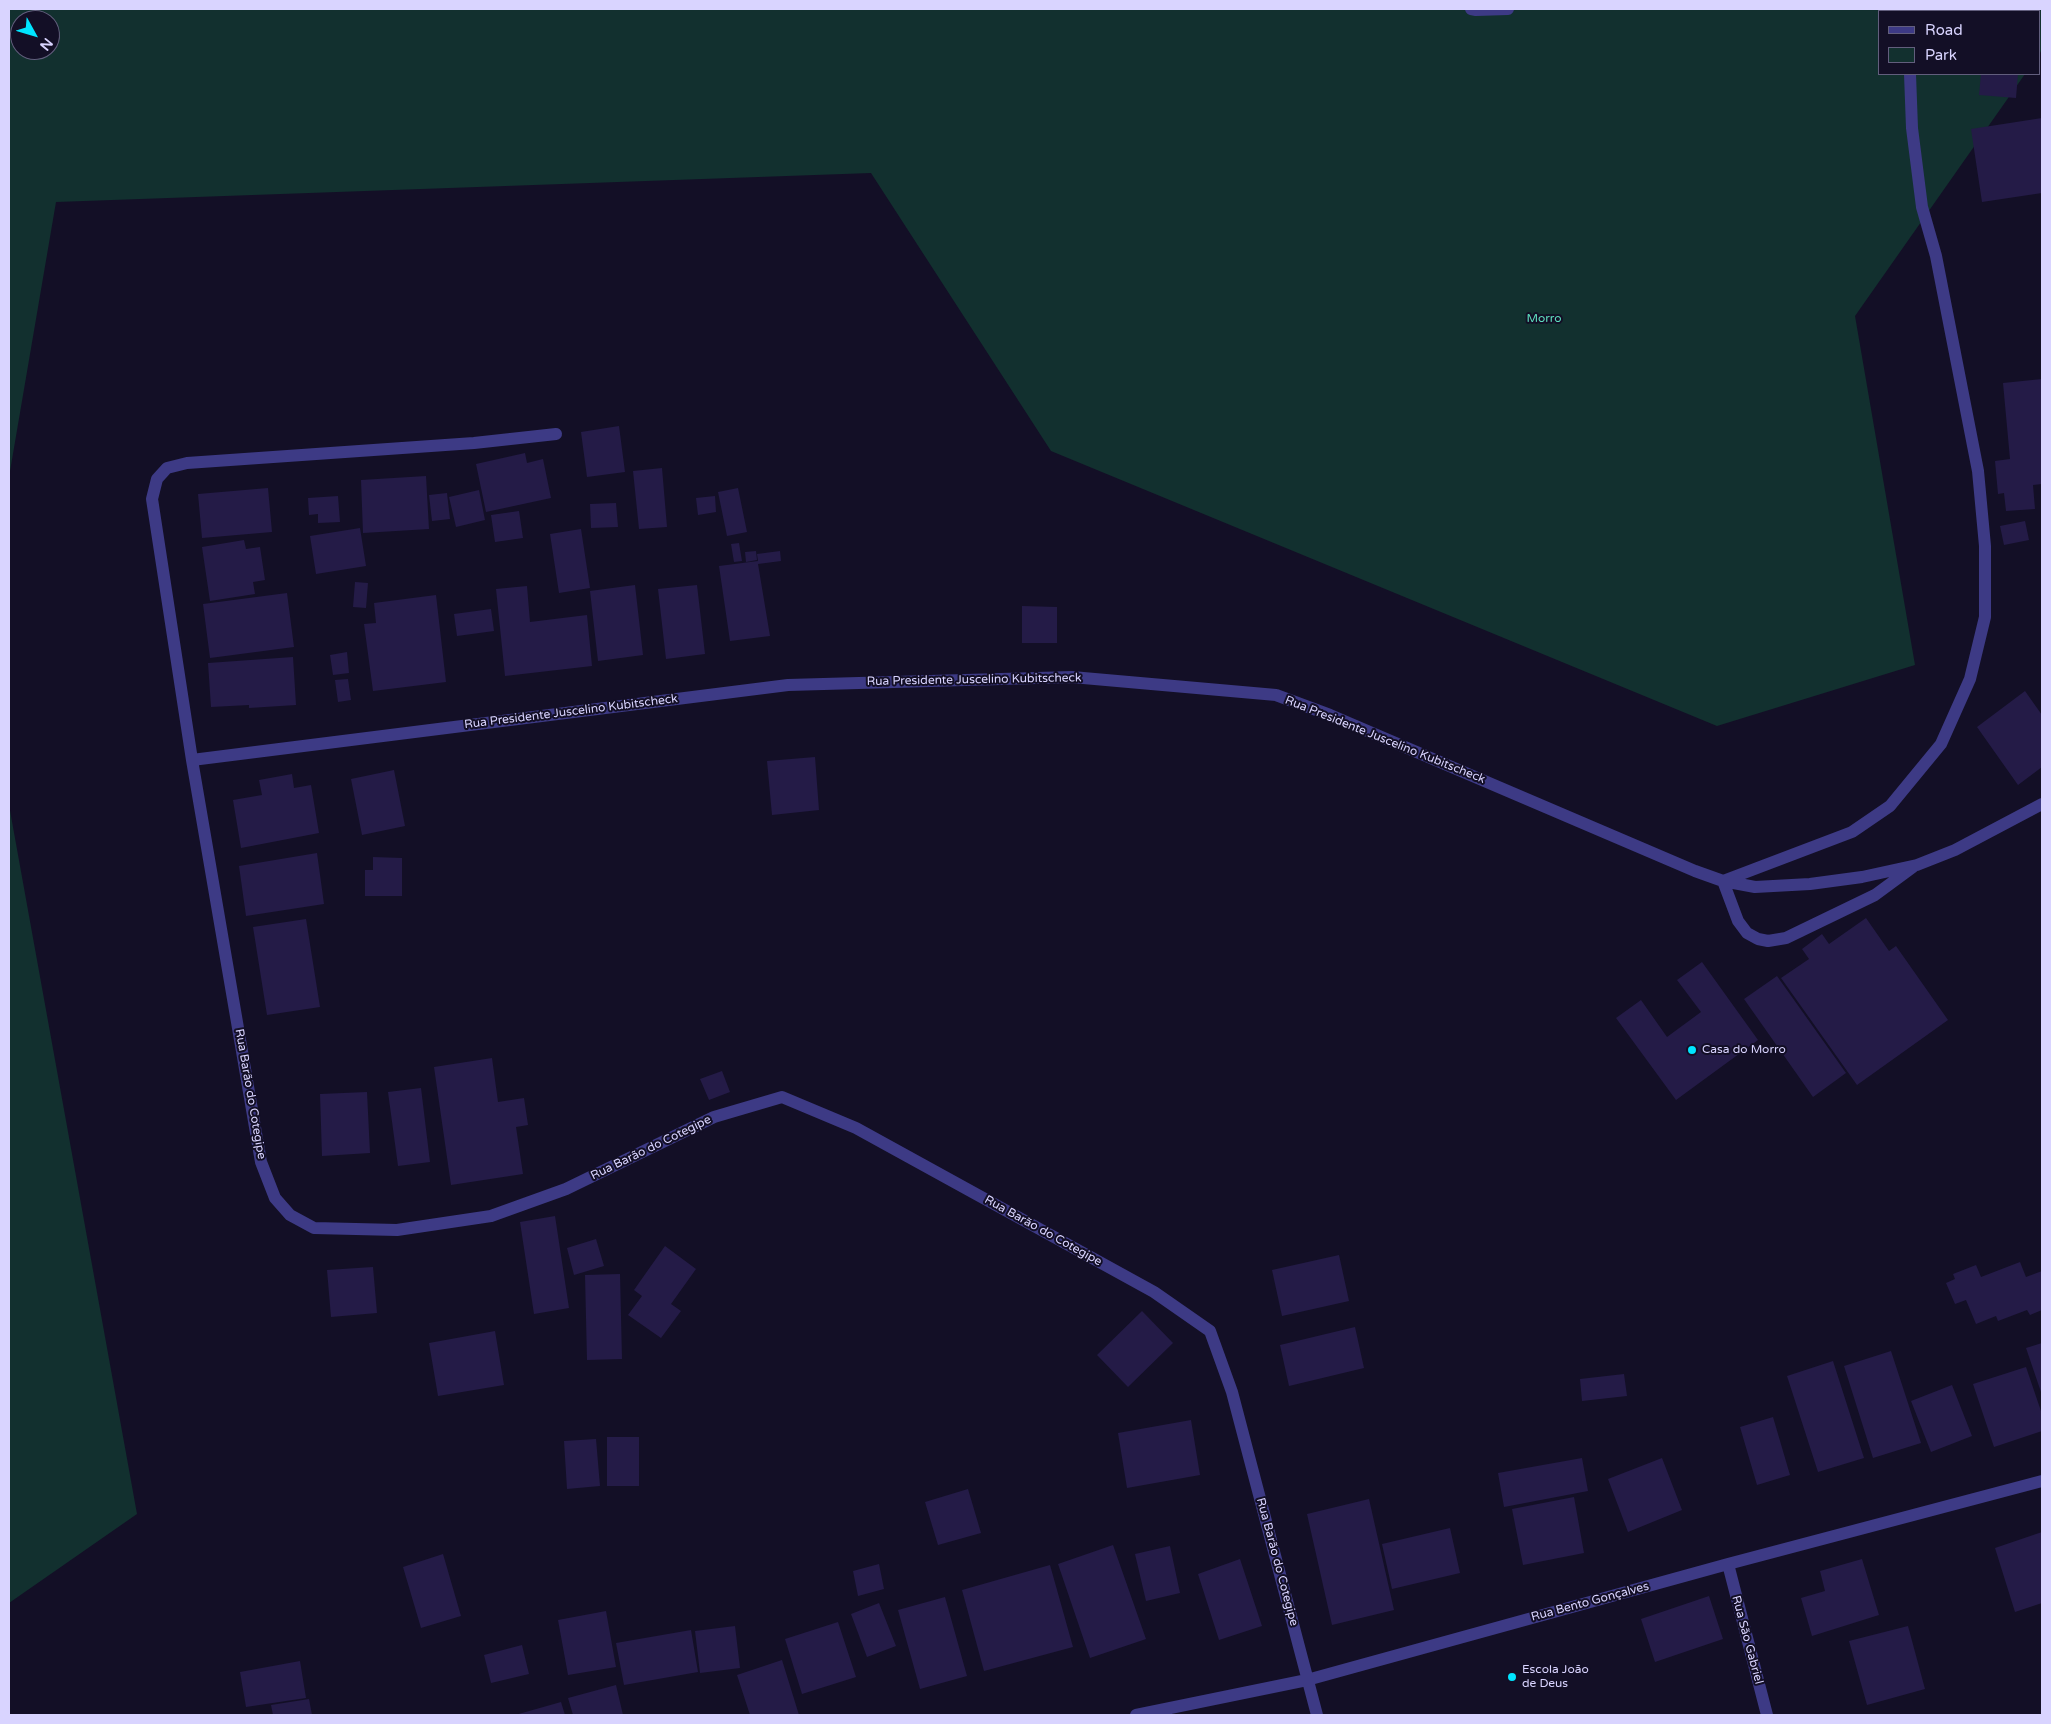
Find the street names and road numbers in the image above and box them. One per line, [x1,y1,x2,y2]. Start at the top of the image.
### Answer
street label: Rua Presidente Juscelino Kubitscheck [867,671,1081,689]
street label: Rua Presidente Juscelino Kubitscheck [464,692,678,732]
street label: Rua Presidente Juscelino Kubitscheck [1283,693,1487,787]
street label: Rua Barão do Cotegipe [231,1028,269,1160]
street label: Rua Barão do Cotegipe [588,1113,714,1183]
street label: Rua Barão do Cotegipe [982,1193,1104,1269]
street label: Rua Barão do Cotegipe [1253,1496,1301,1628]
street label: Rua Bento Gonçalves [1529,1579,1651,1625]
street label: Rua São Gabriel [1728,1594,1766,1686]

